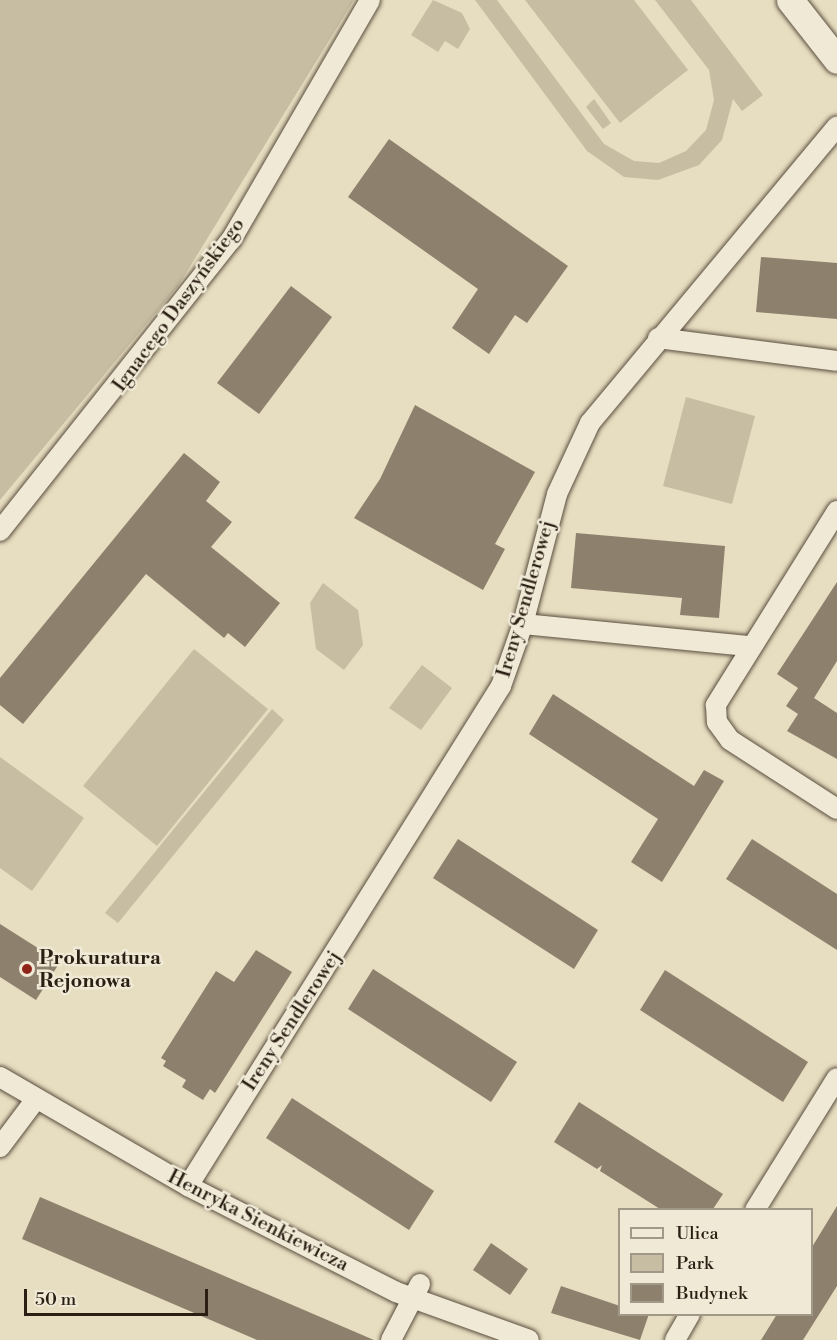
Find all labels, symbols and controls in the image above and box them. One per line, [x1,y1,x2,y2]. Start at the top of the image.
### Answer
street label: Ignacego Daszyńskiego [108,213,250,397]
street label: Ireny Sendlerowej [492,518,560,680]
place label: Prokuratura Rejonowa [39,946,161,993]
street label: Ireny Sendlerowej [238,946,346,1096]
marker: Prokuratura Rejonowa [20,962,34,976]
street label: Henryka Sienkiewicza [164,1165,352,1277]
legend [618,1208,813,1316]
text: Ulica [676,1222,719,1245]
text: Park [676,1252,713,1275]
scale bar [27,1277,212,1315]
text: Budynek [676,1282,747,1305]
text: 50 m [35,1288,76,1311]

